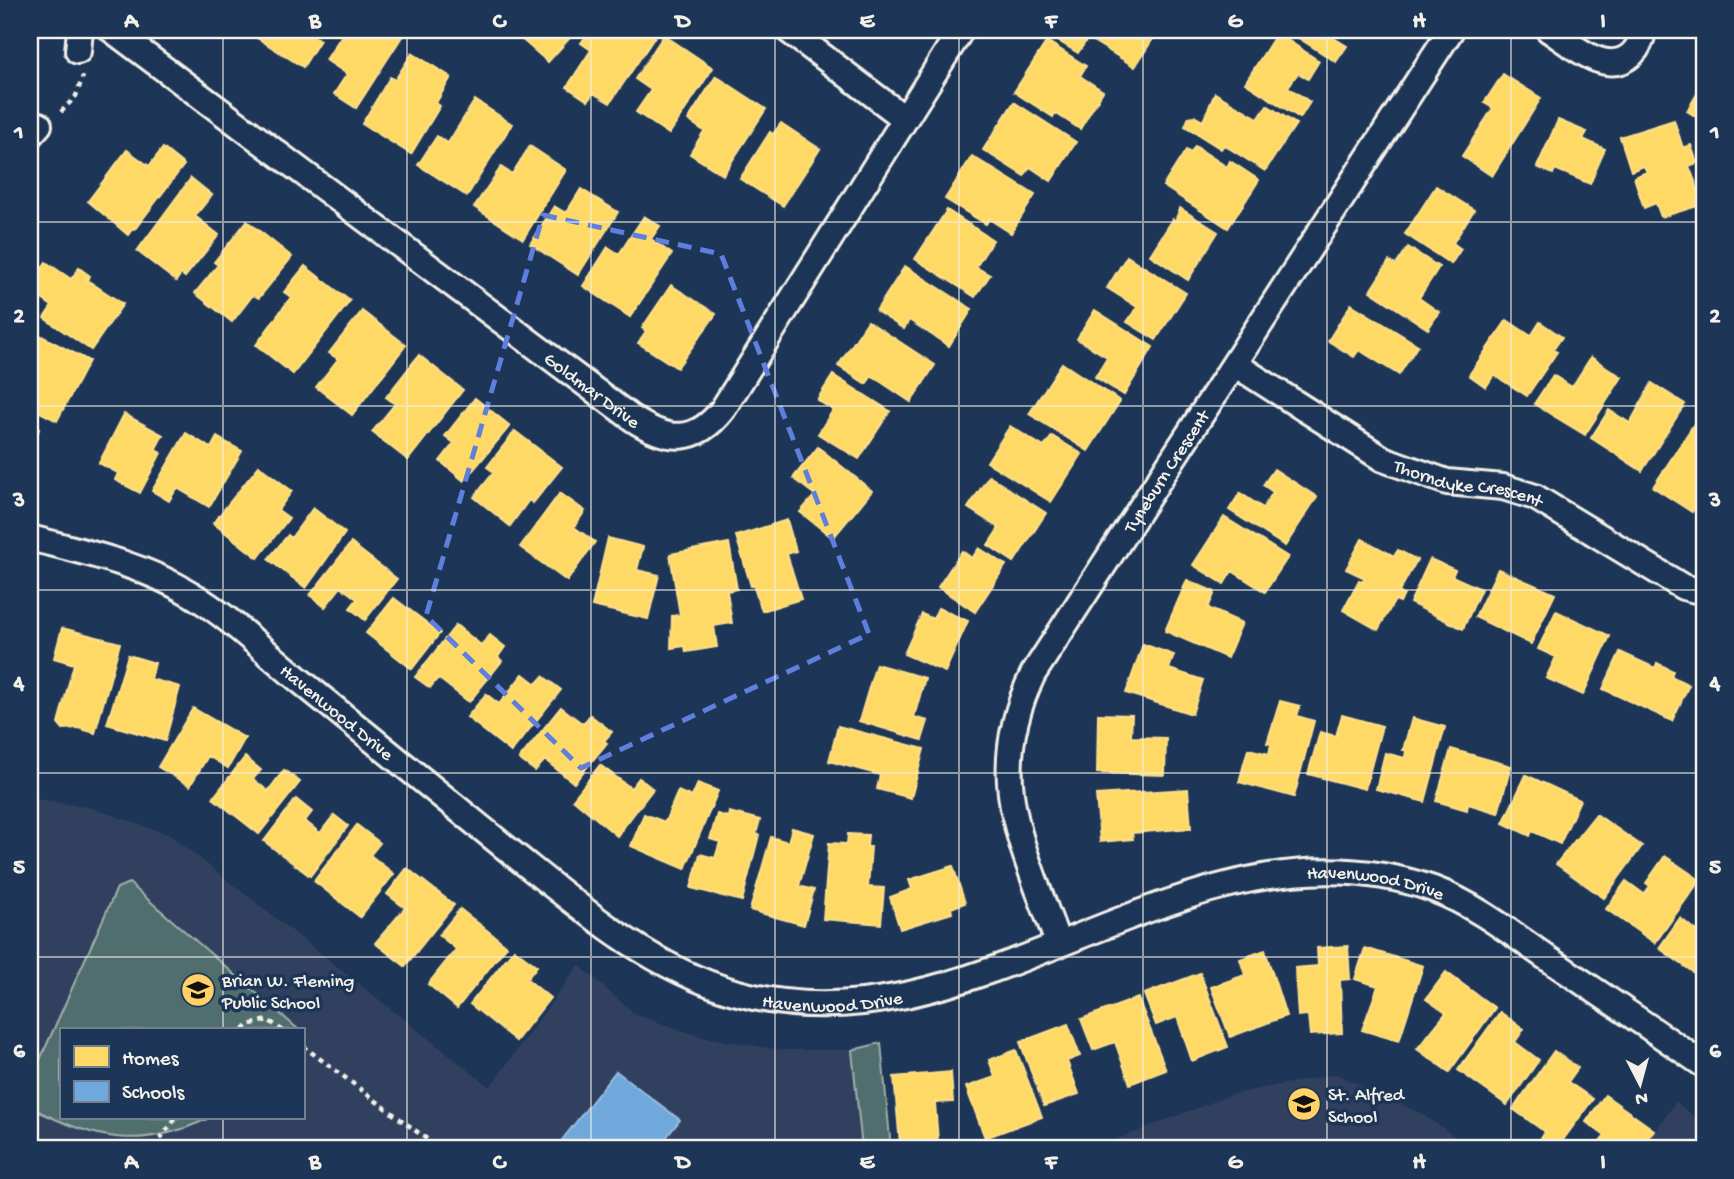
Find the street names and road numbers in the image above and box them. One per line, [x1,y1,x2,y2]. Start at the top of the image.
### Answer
street label: Goldmar Drive [538,348,643,435]
street label: Tyneburn Crescent [1119,405,1217,539]
street label: Thorndyke Crescent [1389,455,1548,515]
street label: Havenwood Drive [274,661,397,767]
street label: Havenwood Drive [1306,863,1447,907]
street label: Havenwood Drive [760,988,905,1019]

